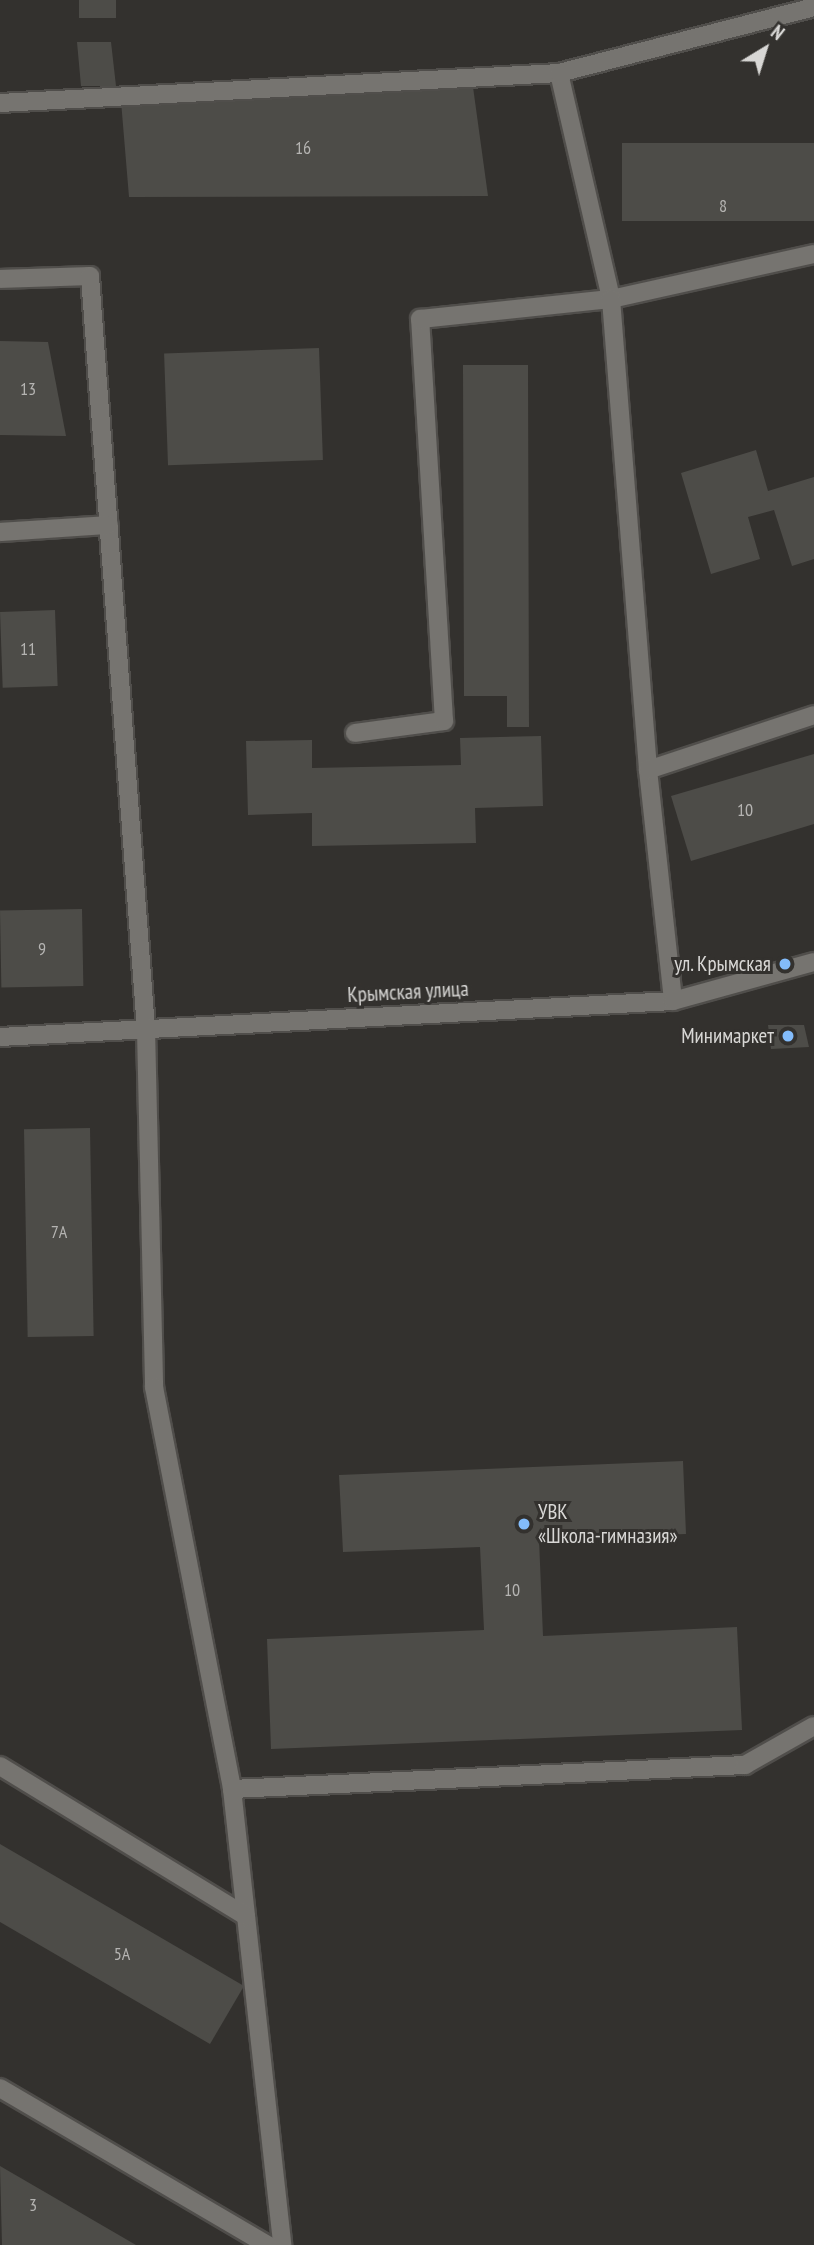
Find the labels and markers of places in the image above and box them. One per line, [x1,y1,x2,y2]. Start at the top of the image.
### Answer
place label: ул. Крымская [673,951,771,977]
marker: ул. Крымская [777,956,793,972]
place label: Минимаркет [681,1023,774,1049]
marker: Минимаркет [780,1028,796,1044]
place label: УВК «Школа-гимназия» [538,1499,678,1549]
marker: УВК «Школа-гимназия» [516,1516,532,1532]

